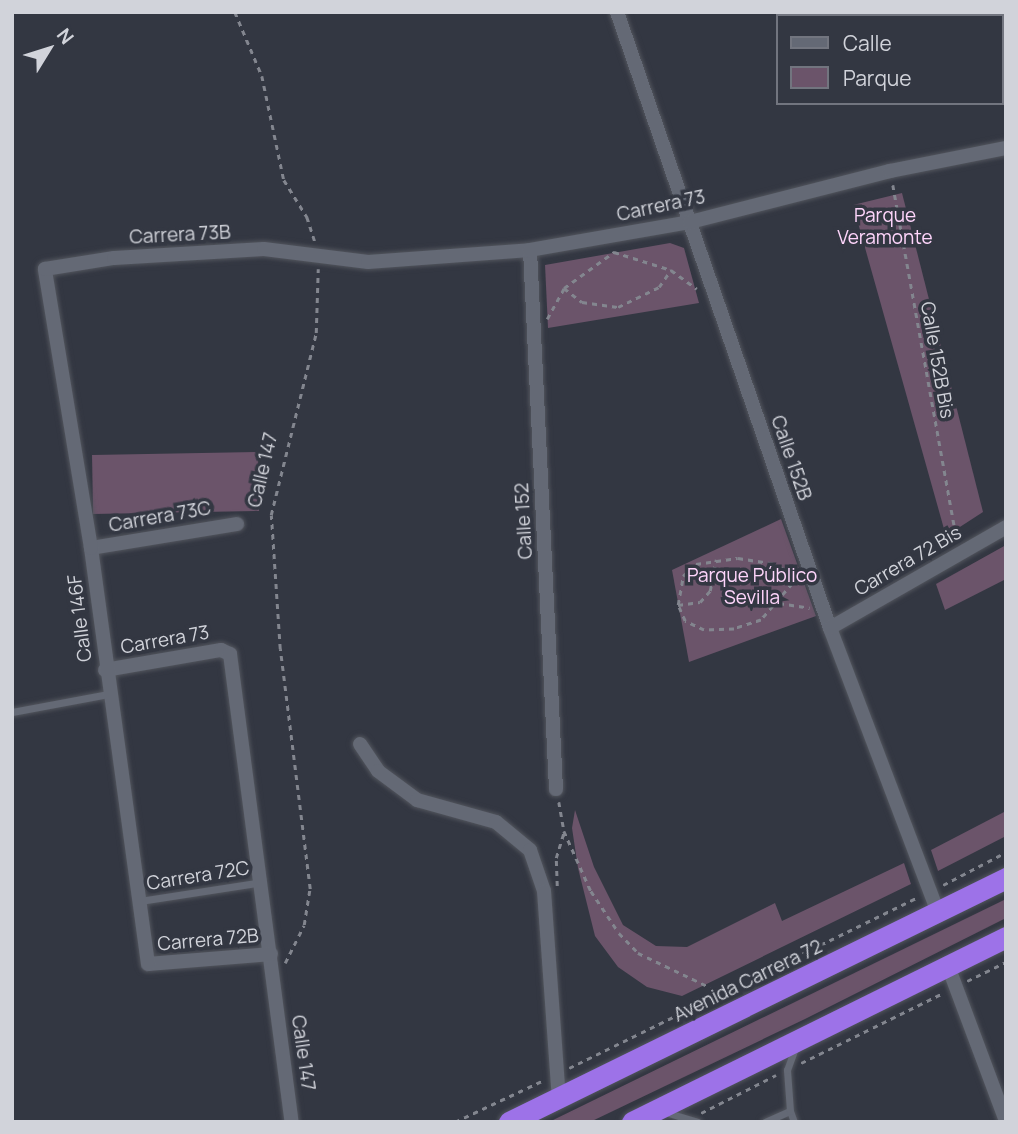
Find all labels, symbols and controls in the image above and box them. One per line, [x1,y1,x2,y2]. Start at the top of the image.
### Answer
north arrow [14,14,84,84]
legend [776,14,1004,105]
text: N [51,23,80,49]
text: Calle [843,29,892,57]
text: Parque [843,64,912,92]
street label: Carrera 73 [615,186,707,226]
park label: Parque Veramonte [837,205,933,249]
street label: Carrera 73B [129,221,231,249]
street label: Calle 152B Bis [916,300,958,420]
street label: Calle 152B [766,413,816,503]
street label: Calle 147 [243,430,283,510]
street label: Calle 152 [511,482,537,560]
street label: Carrera 73C [107,497,213,537]
street label: Carrera 72 Bis [850,521,966,601]
park label: Parque Público Sevilla [687,565,817,609]
street label: Calle 146F [63,573,97,663]
street label: Carrera 73 [119,621,211,659]
street label: Carrera 72C [145,857,251,895]
street label: Carrera 72B [156,924,260,956]
street label: Avenida Carrera 72 [670,935,826,1027]
street label: Calle 147 [286,1014,320,1092]

